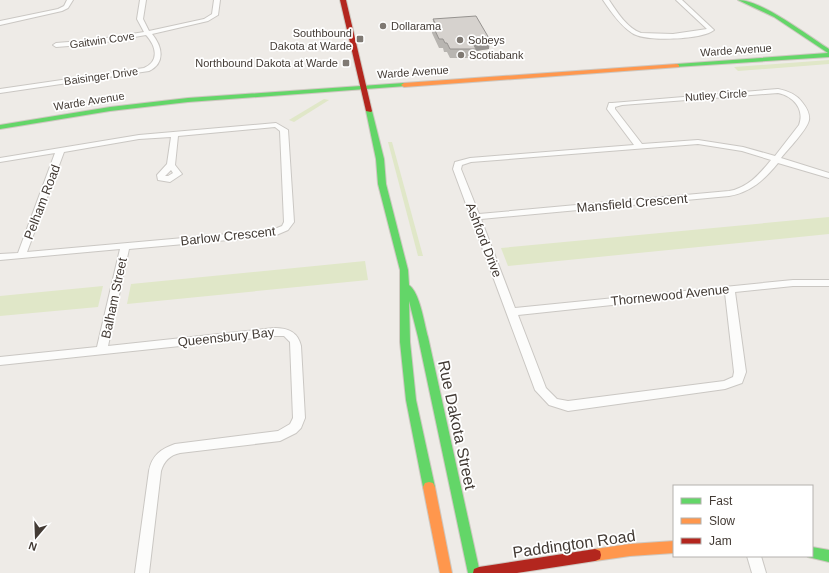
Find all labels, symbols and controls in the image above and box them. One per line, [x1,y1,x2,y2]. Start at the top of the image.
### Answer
place label: Dollarama [391,20,442,32]
marker: Dollarama [378,21,388,31]
place label: Southbound Dakota at Warde [270,27,352,52]
street label: Gaitwin Cove [69,30,135,50]
marker: Southbound Dakota at Warde [355,34,365,44]
place label: Sobeys [468,34,505,46]
marker: Sobeys [455,35,465,45]
street label: Warde Avenue [700,42,772,58]
place label: Scotiabank [469,49,524,61]
marker: Scotiabank [456,50,466,60]
place label: Northbound Dakota at Warde [195,57,338,69]
marker: Northbound Dakota at Warde [341,58,351,68]
street label: Warde Avenue [377,64,449,80]
street label: Baisinger Drive [63,65,139,87]
street label: Nutley Circle [684,87,748,103]
street label: Warde Avenue [53,89,125,113]
street label: Pelham Road [21,163,63,241]
street label: Mansfield Crescent [576,191,688,215]
street label: Ashford Drive [463,201,505,279]
street label: Barlow Crescent [180,224,277,248]
street label: Balham Street [98,256,130,340]
street label: Thornewood Avenue [610,281,730,309]
street label: Queensbury Bay [177,324,275,350]
street label: Rue Dakota Street [435,359,479,492]
legend [673,485,813,557]
text: Fast [709,494,733,508]
text: Slow [709,514,735,528]
north arrow [16,517,56,557]
street label: Paddington Road [512,527,636,561]
text: Jam [709,534,732,548]
text: N [27,539,38,553]

